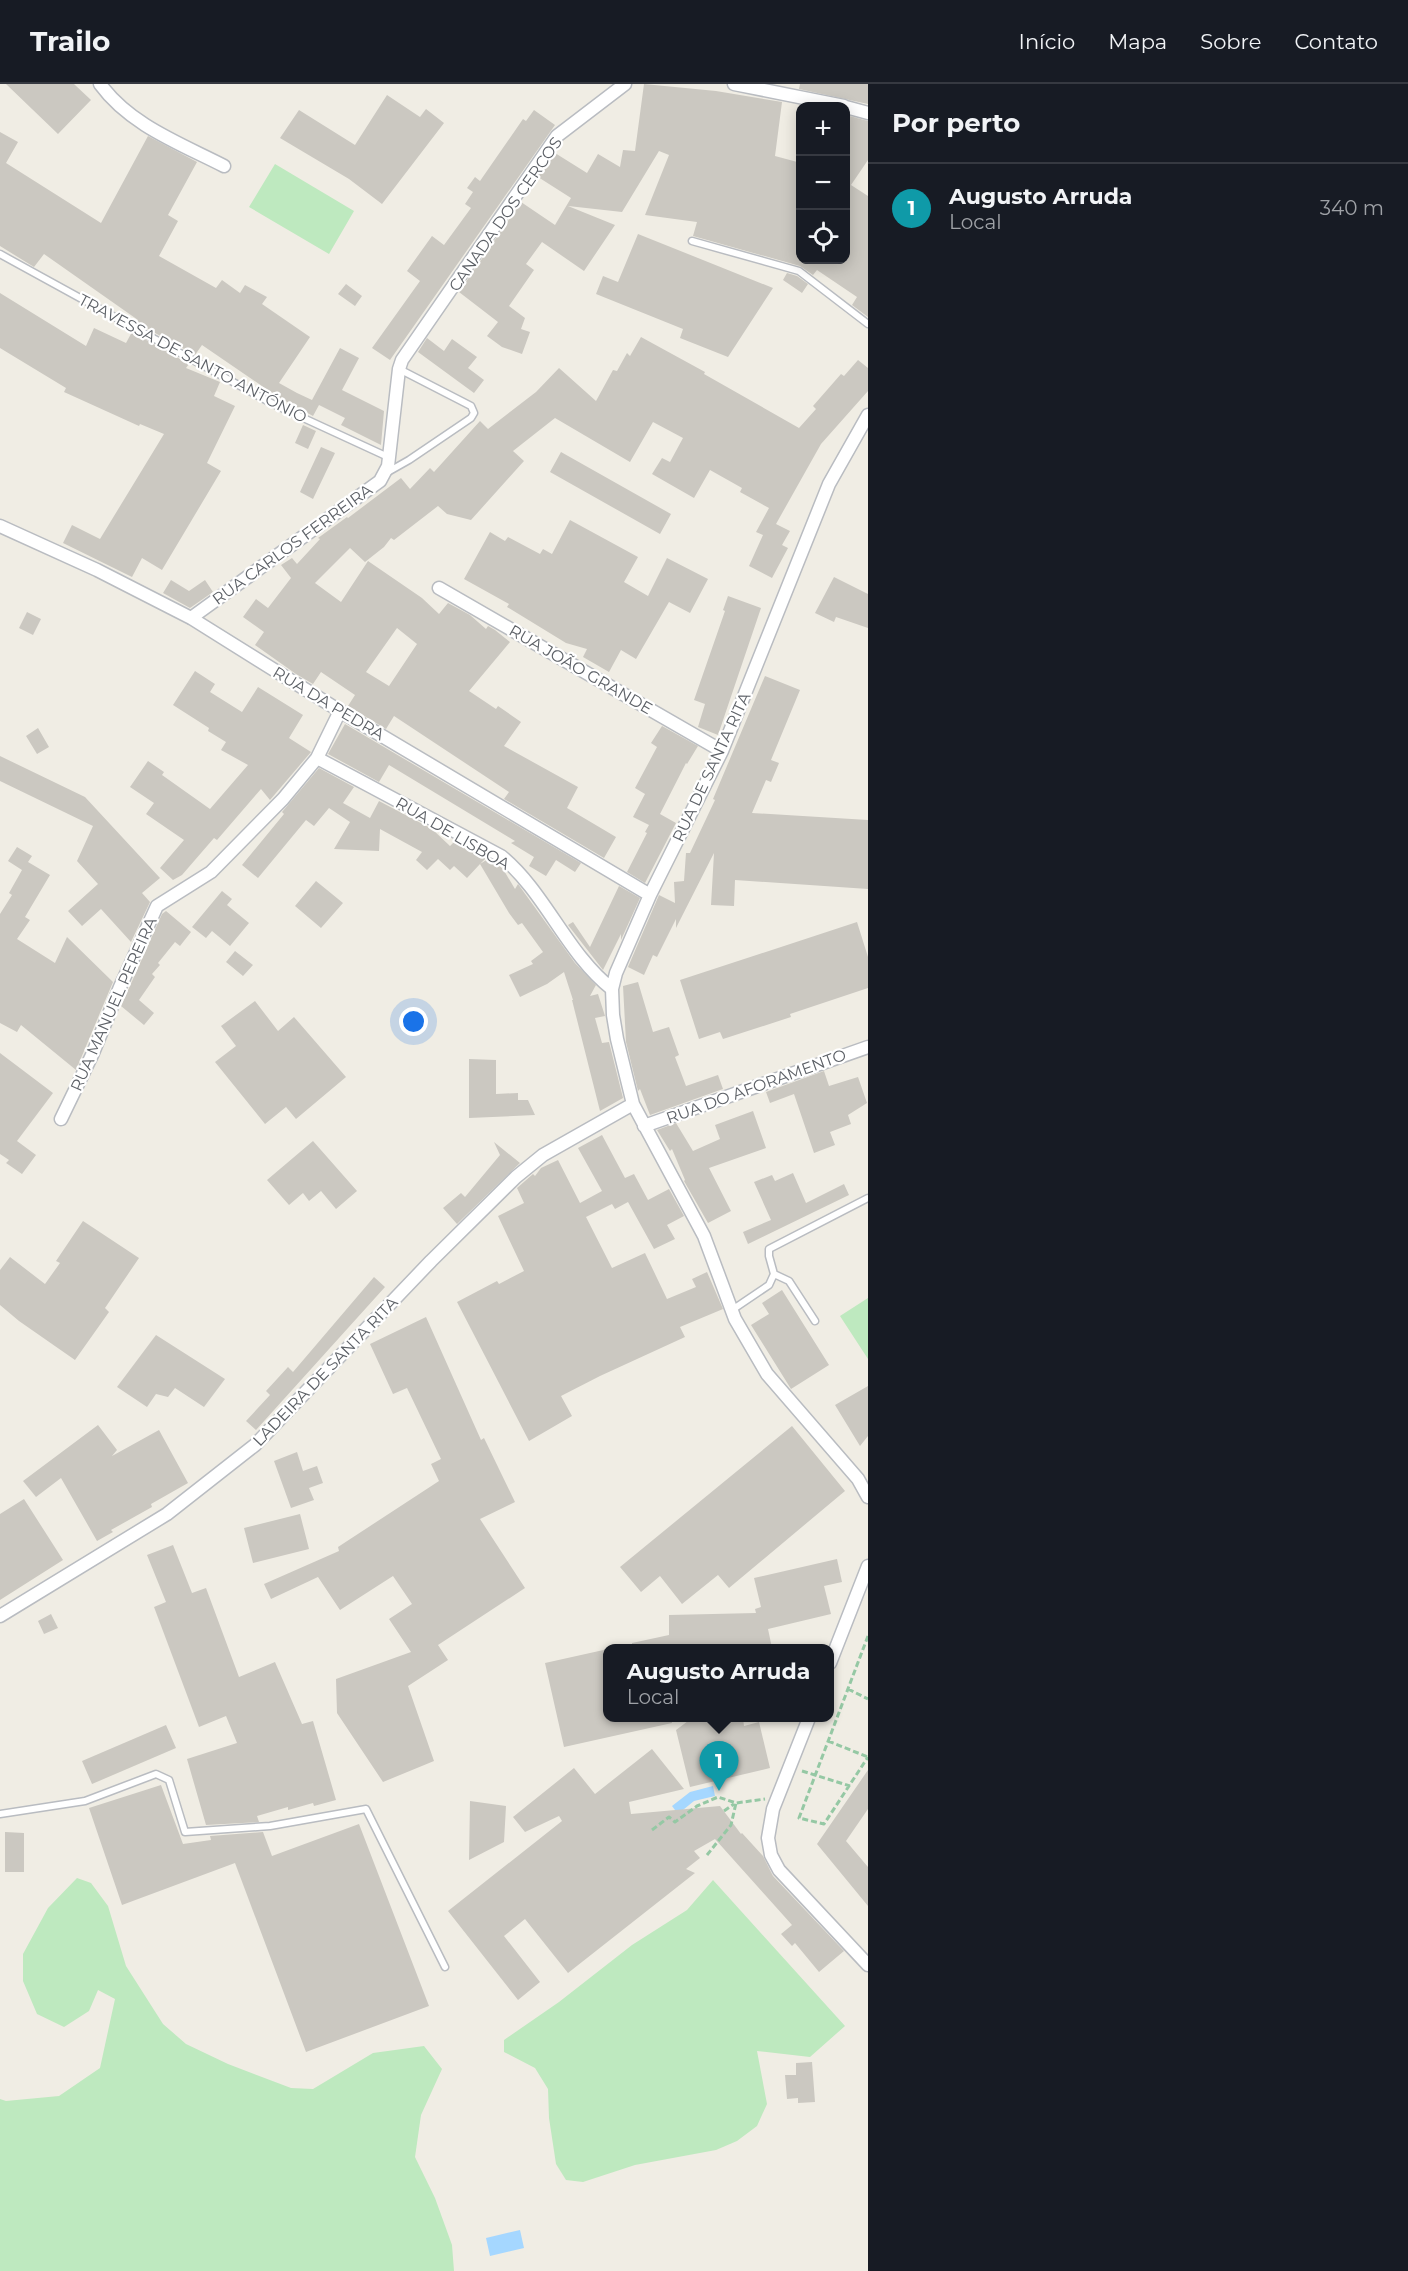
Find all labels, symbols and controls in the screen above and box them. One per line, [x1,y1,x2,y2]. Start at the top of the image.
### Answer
text: Trailo [30,24,110,58]
text: Início [1019,29,1075,54]
text: Mapa [1108,29,1167,54]
text: Sobre [1200,29,1261,54]
text: Contato [1294,29,1378,54]
map controls [796,102,850,264]
button: + [796,102,850,156]
text: Por perto [892,107,1020,139]
street label: CANADA DOS CERCOS [445,133,566,295]
button: − [796,156,850,210]
text: Augusto Arruda [949,183,1132,210]
text: 1 [908,196,915,220]
text: 340 m [1320,196,1384,220]
button: locate [796,210,850,264]
text: Local [949,210,1002,234]
street label: TRAVESSA DE SANTO ANTÓNIO [75,290,310,427]
street label: RUA CARLOS FERREIRA [209,480,376,609]
street label: RUA JOÃO GRANDE [506,621,656,718]
street label: RUA DA PEDRA [270,663,388,744]
street label: RUA DE SANTA RITA [668,689,755,845]
street label: RUA DE LISBOA [392,793,514,874]
street label: RUA MANUEL PEREIRA [66,914,161,1094]
your location [399,1007,428,1036]
street label: RUA DO AFORAMENTO [664,1045,849,1128]
street label: LADEIRA DE SANTA RITA [249,1292,402,1450]
popup [603,1644,834,1722]
text: Augusto Arruda [627,1658,810,1685]
text: Local [627,1685,679,1709]
pin: 1 [700,1742,738,1791]

